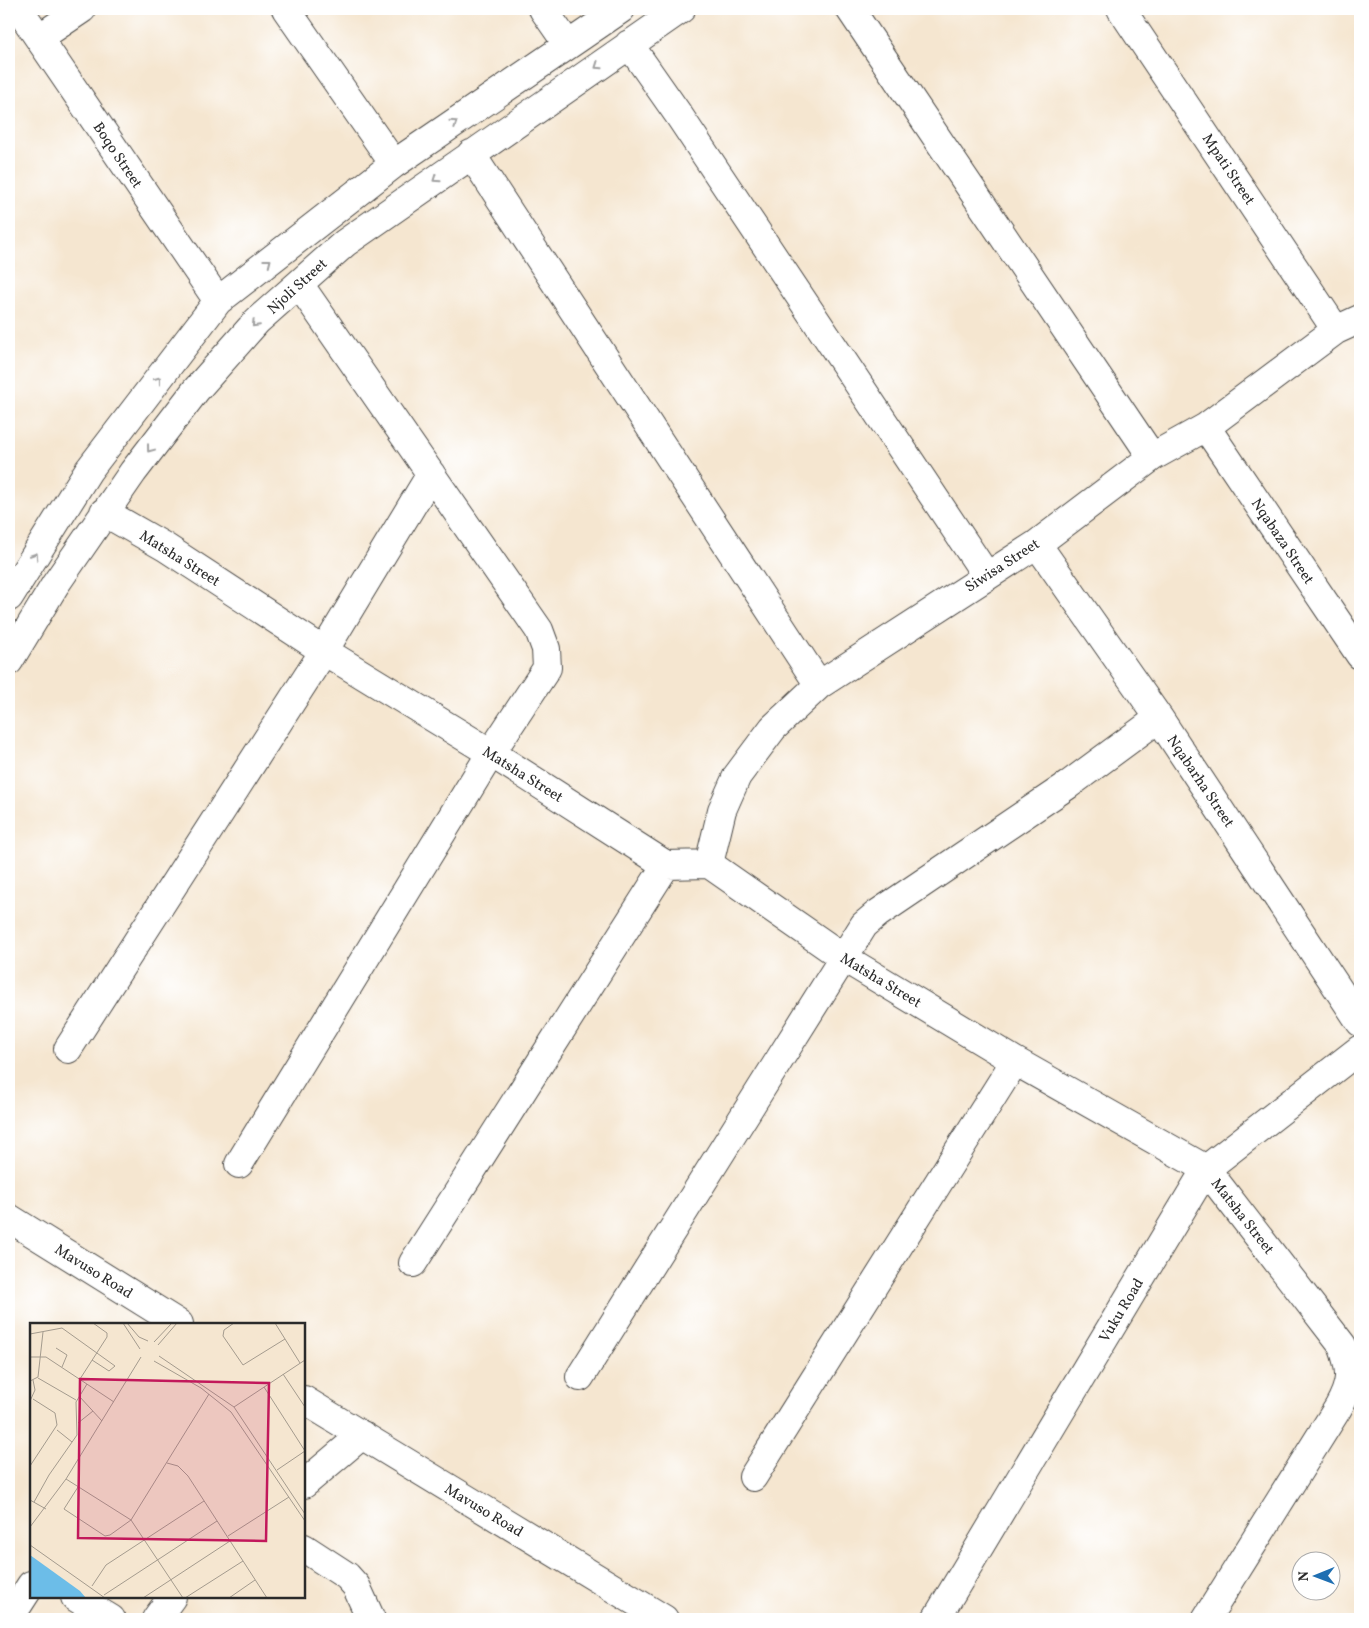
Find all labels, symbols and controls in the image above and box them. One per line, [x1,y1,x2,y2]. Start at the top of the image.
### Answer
one-way arrow [594,60,604,69]
street label: Boqo Street [87,119,147,193]
one-way arrow [449,120,458,129]
street label: Mpati Street [1196,130,1259,210]
one-way arrow [432,173,442,182]
street label: Njoli Street [263,254,333,320]
one-way arrow [262,259,272,268]
one-way arrow [252,319,261,328]
one-way arrow [152,376,161,386]
one-way arrow [148,443,156,452]
street label: Nqabaza Street [1245,495,1318,589]
street label: Matsha Street [135,526,224,592]
street label: Siwisa Street [961,534,1044,598]
one-way arrow [28,552,38,561]
street label: Nqabarha Street [1161,731,1239,832]
street label: Matsha Street [478,742,567,808]
street label: Matsha Street [836,949,925,1014]
street label: Matsha Street [1205,1174,1278,1259]
street label: Mavuso Road [50,1240,136,1305]
street label: Vuku Road [1095,1275,1150,1347]
inset map [30,1323,305,1598]
street label: Mavuso Road [440,1479,527,1543]
north arrow [1292,1550,1342,1600]
text: N [1295,1571,1314,1581]

